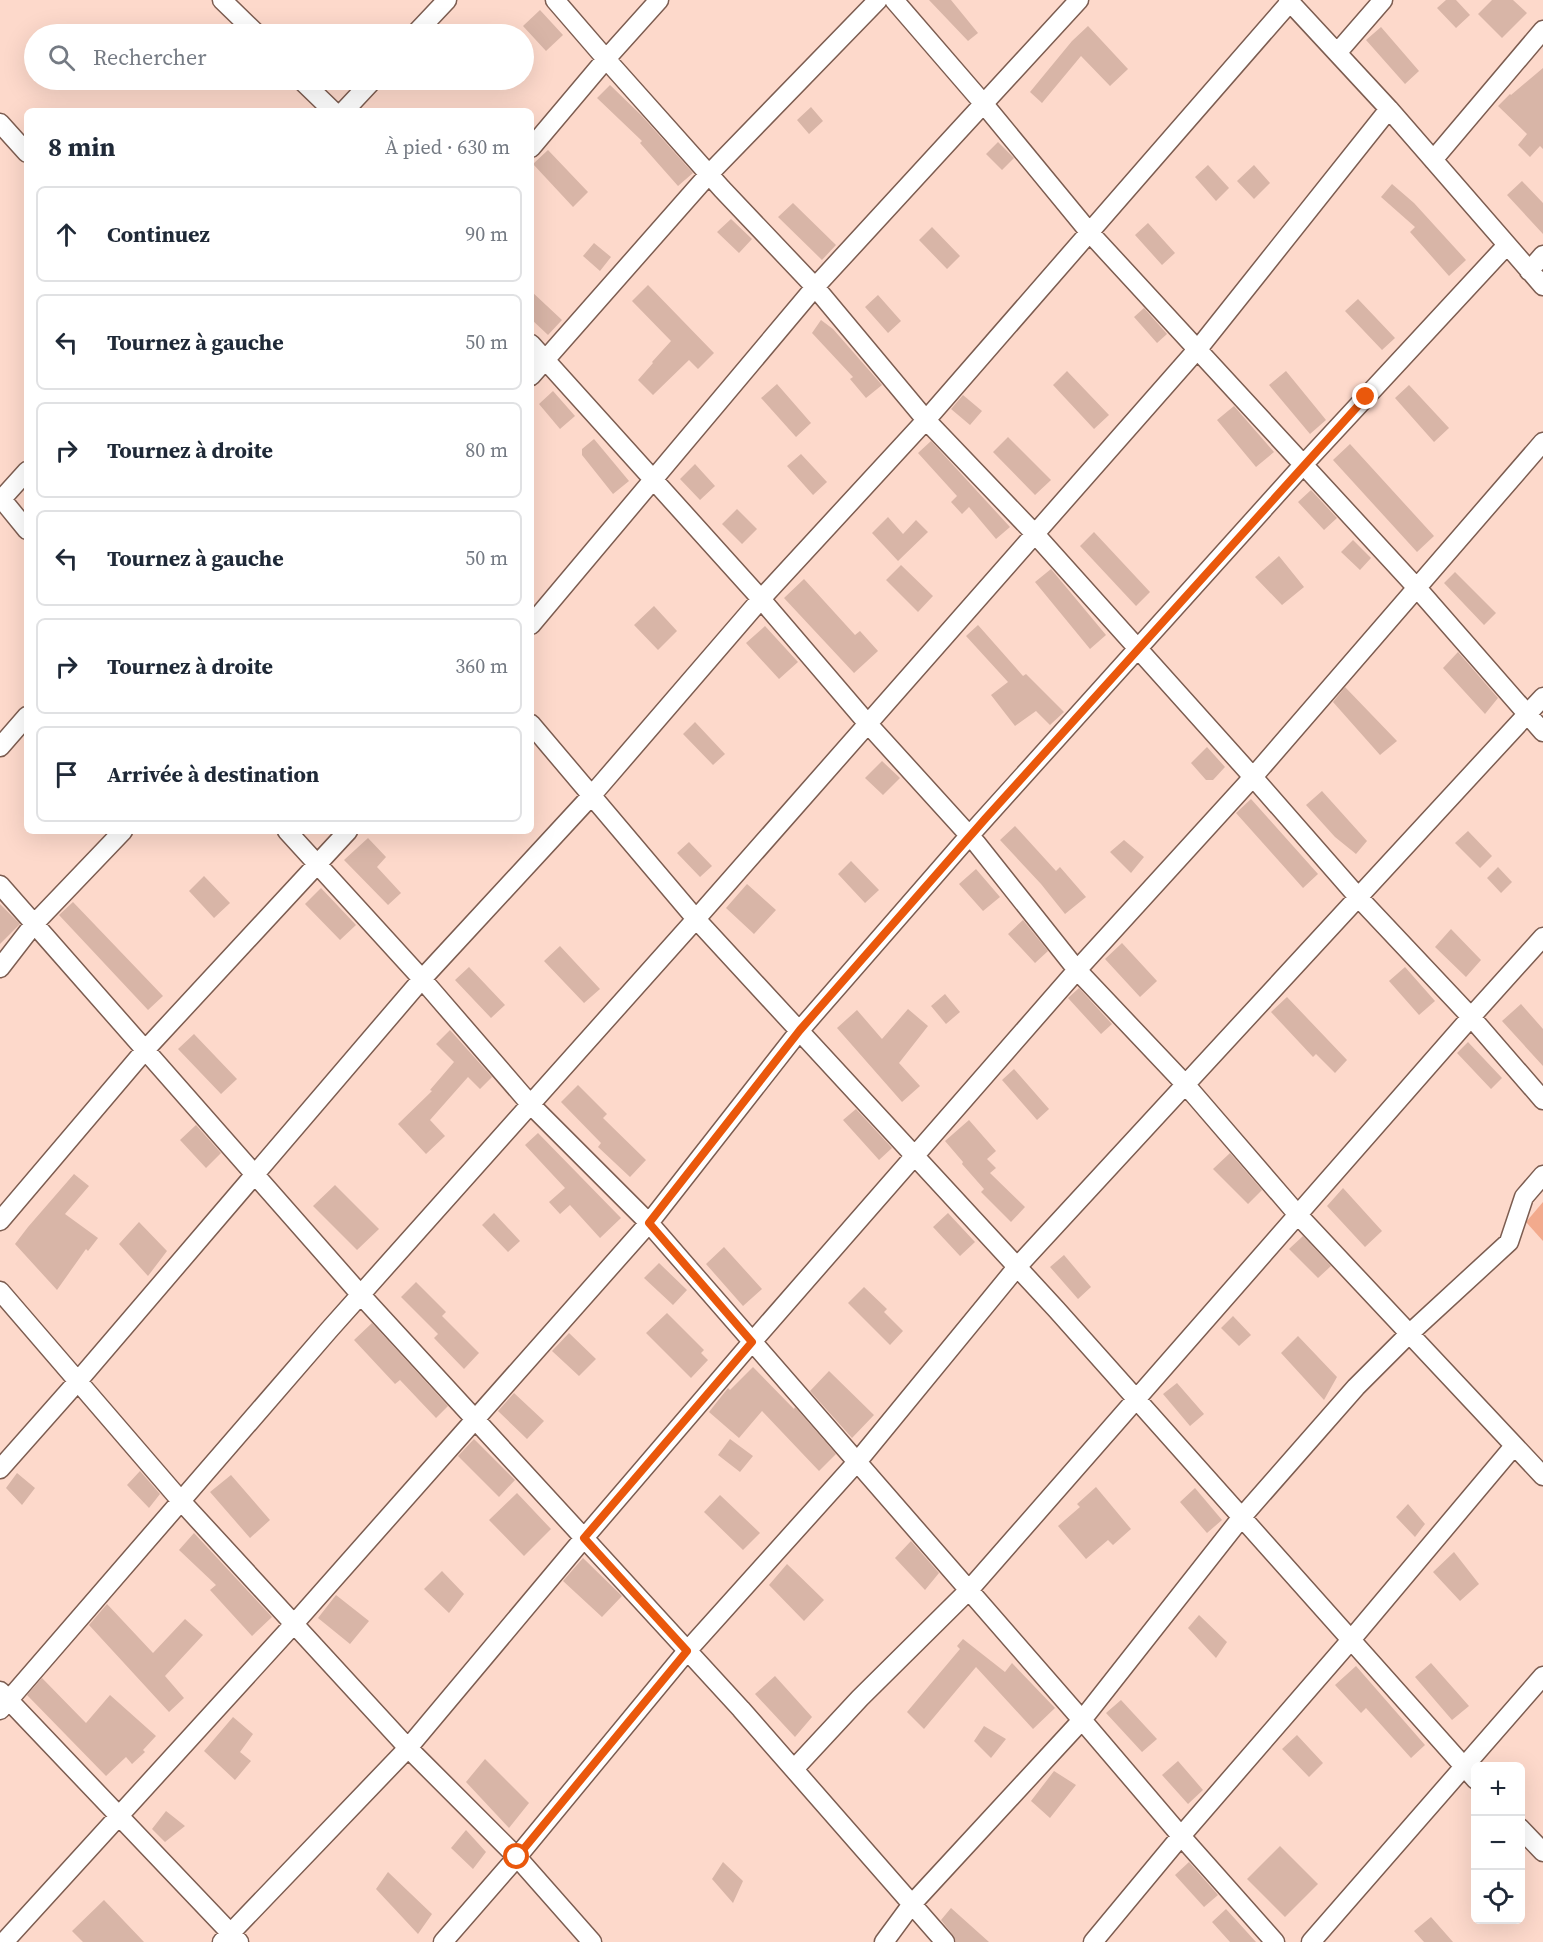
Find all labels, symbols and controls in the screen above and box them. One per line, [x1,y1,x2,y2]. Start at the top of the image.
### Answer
search box [24,24,534,90]
icon: search [45,41,78,74]
text: Rechercher [93,42,207,72]
text: 8 min [48,129,115,165]
text: À pied · 630 m [385,133,510,161]
icon: ahead [50,218,83,251]
text: Continuez [107,219,210,249]
text: 90 m [465,220,508,248]
icon: left [50,326,83,359]
text: Tournez à gauche [107,327,284,357]
text: 50 m [465,328,508,356]
route end [1352,383,1378,409]
icon: right [50,434,83,467]
text: Tournez à droite [107,435,273,465]
text: 80 m [465,436,508,464]
icon: left [50,542,83,575]
text: Tournez à gauche [107,543,284,573]
text: 50 m [465,544,508,572]
icon: right [50,650,83,683]
text: Tournez à droite [107,651,273,681]
text: 360 m [455,652,508,680]
icon: arrive [50,758,83,791]
text: Arrivée à destination [107,759,319,789]
map controls [1471,1762,1525,1924]
button: + [1471,1762,1525,1816]
button: − [1471,1816,1525,1870]
route start [503,1843,529,1869]
button: locate [1471,1870,1525,1924]

